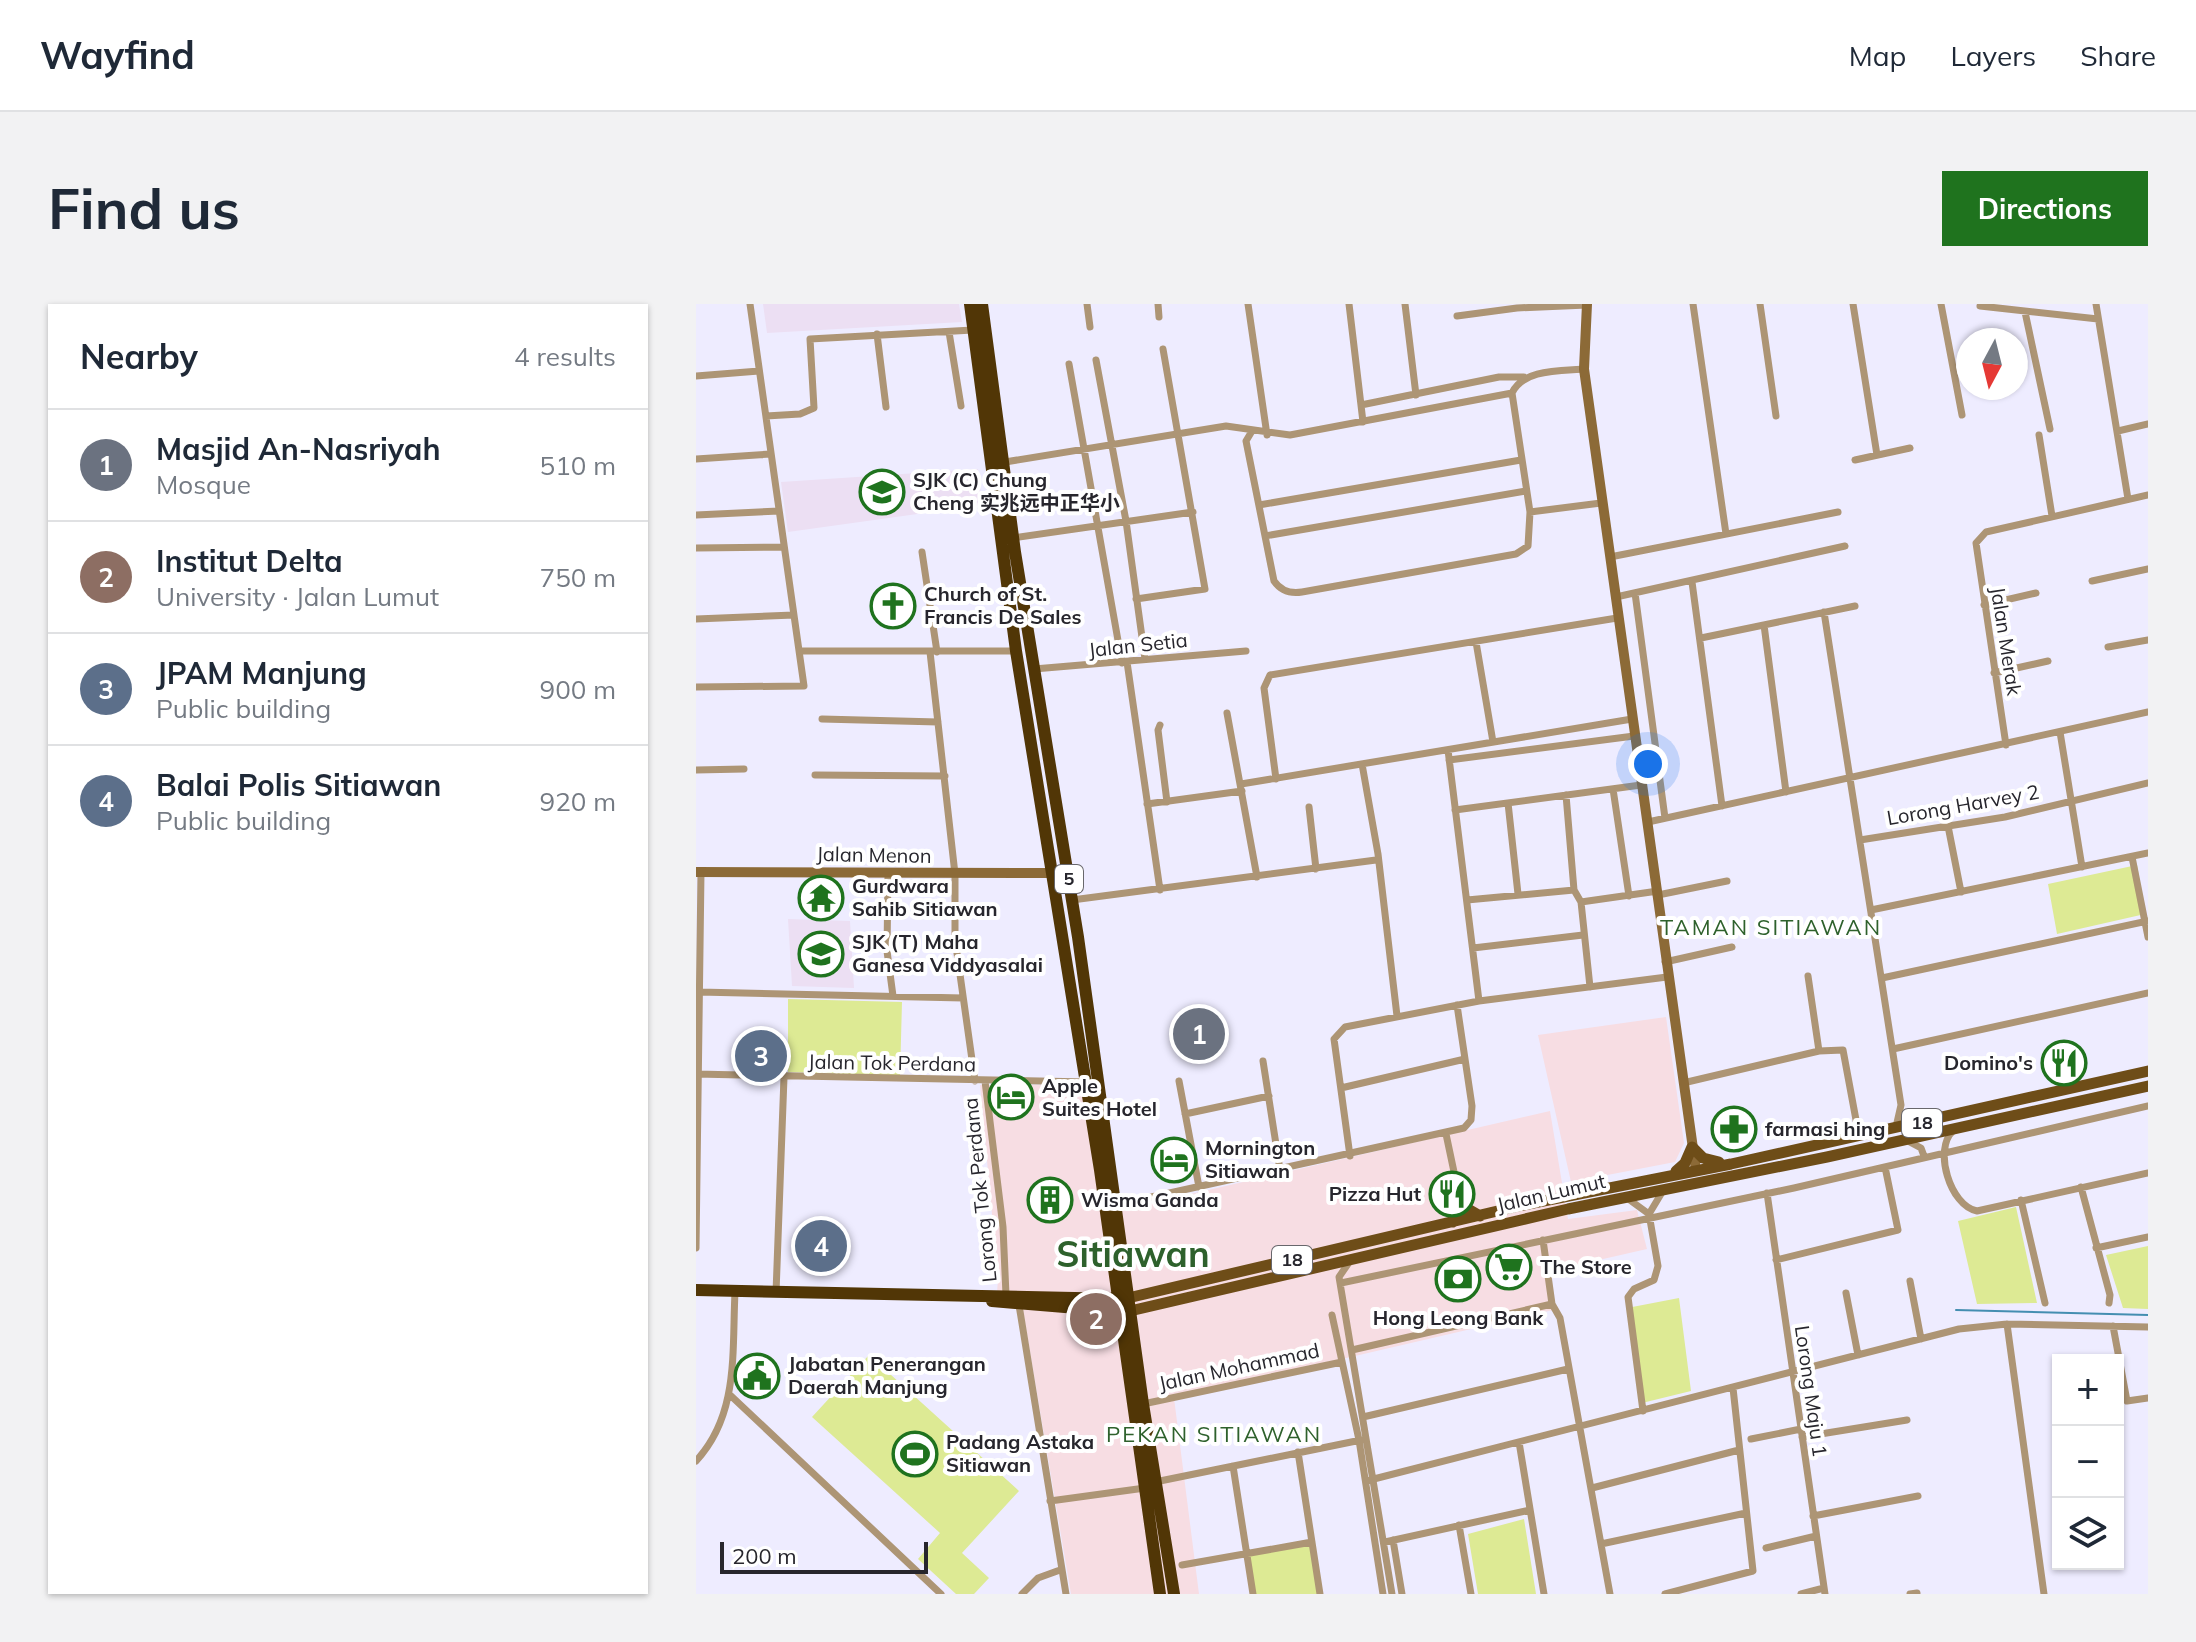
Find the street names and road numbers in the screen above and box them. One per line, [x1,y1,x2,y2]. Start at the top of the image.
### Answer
street label: Jalan Merak [1986,585,2028,698]
street label: Jalan Setia [1087,627,1189,662]
street label: Lorong Harvey 2 [1885,779,2041,830]
street label: Jalan Menon [816,841,932,868]
road number: 5 [1055,865,1083,893]
street label: Jalan Tok Perdana [808,1049,976,1076]
street label: Lorong Tok Perdana [957,1096,1002,1284]
road number: 18 [1902,1109,1942,1137]
street label: Jalan Lumut [1494,1168,1608,1217]
road number: 18 [1272,1246,1312,1274]
street label: Lorong Maju 1 [1790,1324,1833,1458]
street label: Jalan Mohammad [1156,1337,1322,1396]

